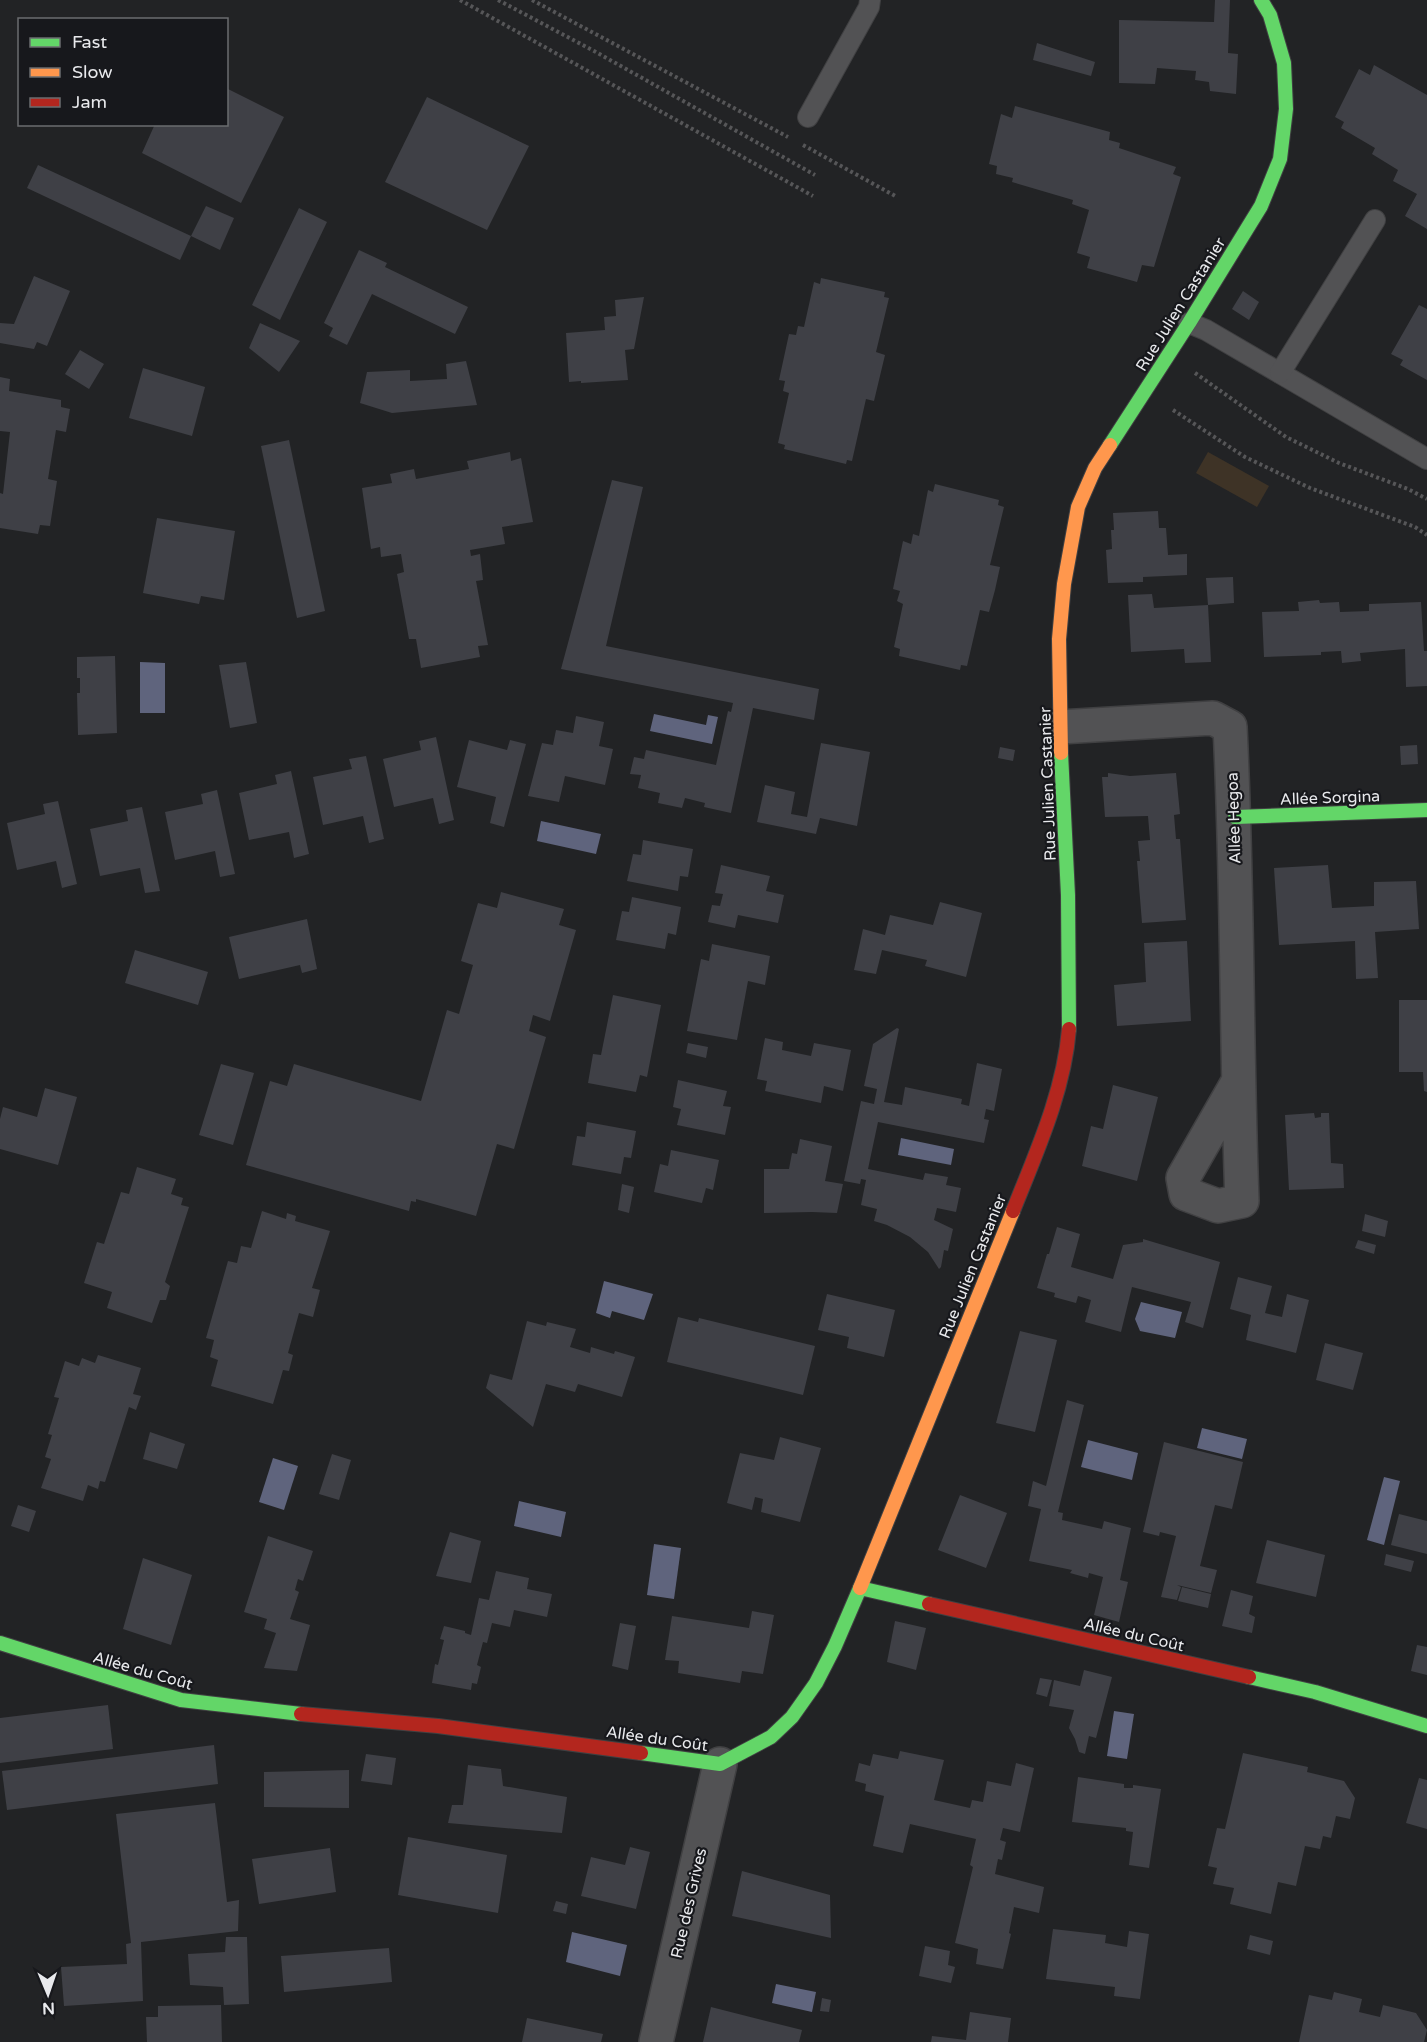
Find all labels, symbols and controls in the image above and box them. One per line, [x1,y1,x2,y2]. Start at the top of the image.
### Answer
legend [18,18,228,126]
text: Fast [72,31,107,53]
text: Slow [72,61,113,83]
text: Jam [72,91,107,113]
street label: Rue Julien Castanier [1132,233,1231,375]
street label: Rue Julien Castanier [1035,706,1061,861]
street label: Allée Hegoa [1222,772,1246,864]
street label: Allée Sorgina [1280,786,1381,810]
street label: Rue Julien Castanier [935,1190,1011,1342]
street label: Allée du Coût [1082,1614,1186,1656]
street label: Allée du Coût [91,1647,195,1695]
street label: Allée du Coût [605,1722,709,1756]
street label: Rue des Grives [667,1846,711,1960]
north arrow [18,1964,78,2024]
text: N [42,1998,55,2018]

